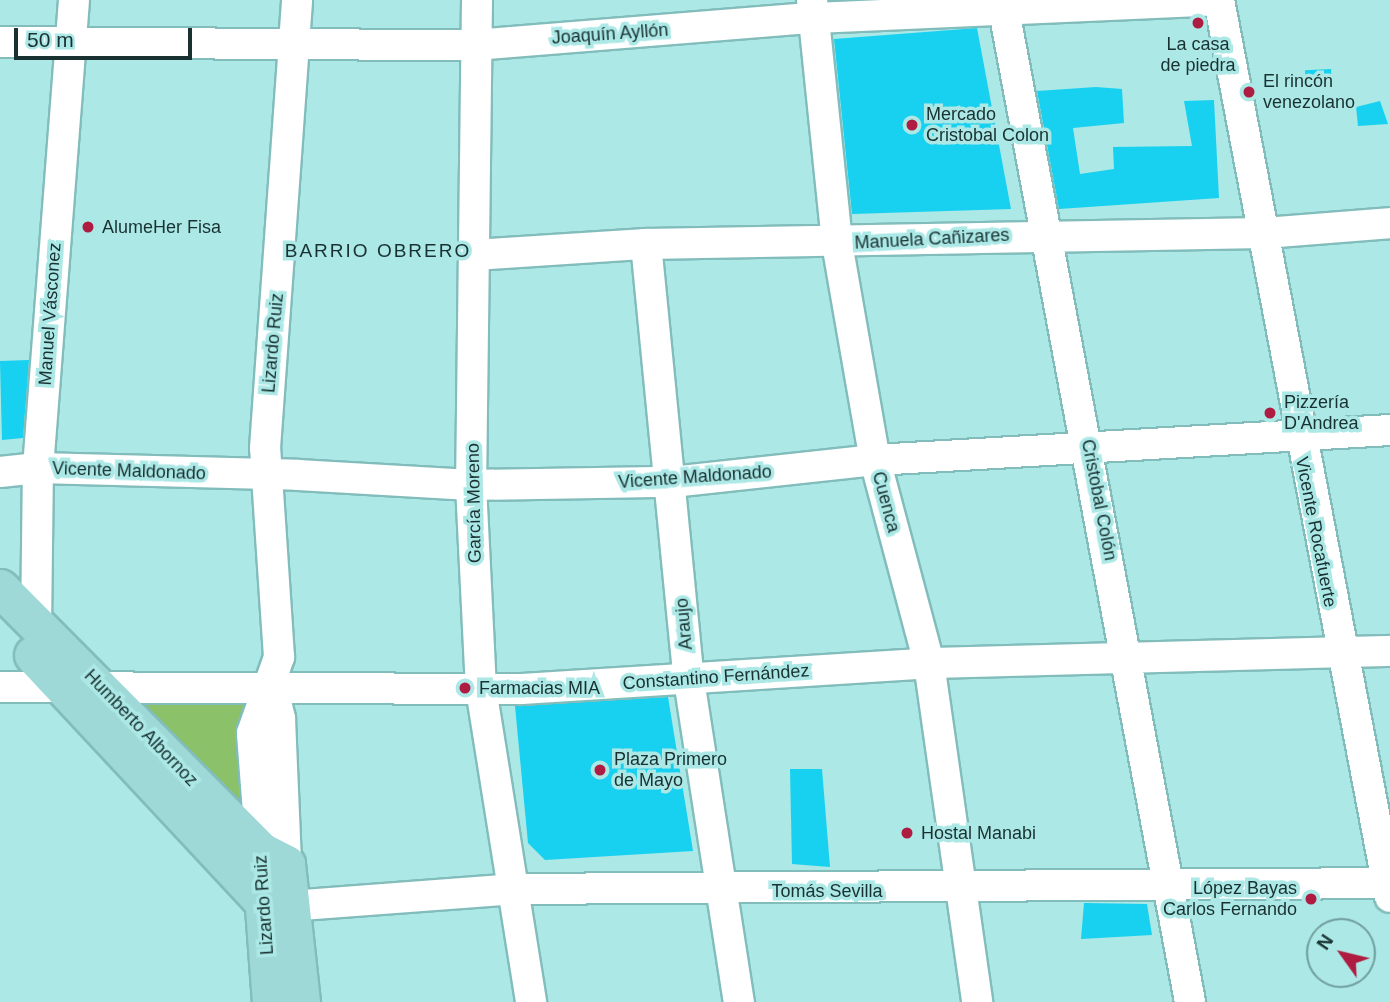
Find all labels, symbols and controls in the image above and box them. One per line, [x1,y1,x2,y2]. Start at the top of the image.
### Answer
scale bar [18,14,196,58]
marker: La casa de piedra [1190,15,1206,31]
street label: Joaquín Ayllón [551,19,669,49]
text: 50 m [27,28,74,51]
place label: La casa de piedra [1160,34,1236,76]
place label: El rincón venezolano [1263,71,1355,114]
marker: El rincón venezolano [1241,84,1257,100]
place label: Mercado Cristobal Colon [926,104,1049,146]
marker: Mercado Cristobal Colon [904,117,920,133]
place label: AlumeHer Fisa [102,216,221,238]
marker: AlumeHer Fisa [80,219,96,235]
street label: Manuela Cañizares [854,224,1010,254]
district label: BARRIO OBRERO [286,240,470,262]
street label: Manuel Vásconez [34,242,66,386]
street label: Lizardo Ruiz [258,292,288,394]
place label: Pizzería D'Andrea [1284,392,1358,434]
marker: Pizzería D'Andrea [1262,405,1278,421]
street label: Cristobal Colón [1077,438,1121,562]
street label: García Moreno [462,443,486,563]
street label: Vicente Rocafuerte [1291,455,1341,609]
street label: Vicente Maldonado [52,458,206,484]
street label: Vicente Maldonado [618,461,772,493]
street label: Cuenca [868,469,904,535]
street label: Araujo [671,597,697,651]
street label: Constantino Fernández [622,660,810,694]
street label: Humberto Albornoz [79,665,203,791]
place label: Farmacias MIA [479,677,600,699]
marker: Farmacias MIA [457,680,473,696]
place label: Plaza Primero de Mayo [614,749,727,792]
marker: Plaza Primero de Mayo [592,762,608,778]
place label: Hostal Manabi [921,822,1036,844]
marker: Hostal Manabi [899,825,915,841]
street label: Lizardo Ruiz [250,854,278,956]
place label: López Bayas Carlos Fernando [1163,878,1297,920]
street label: Tomás Sevilla [771,880,883,902]
marker: López Bayas Carlos Fernando [1303,891,1319,907]
north arrow [1306,918,1376,988]
text: N [1312,931,1337,954]

